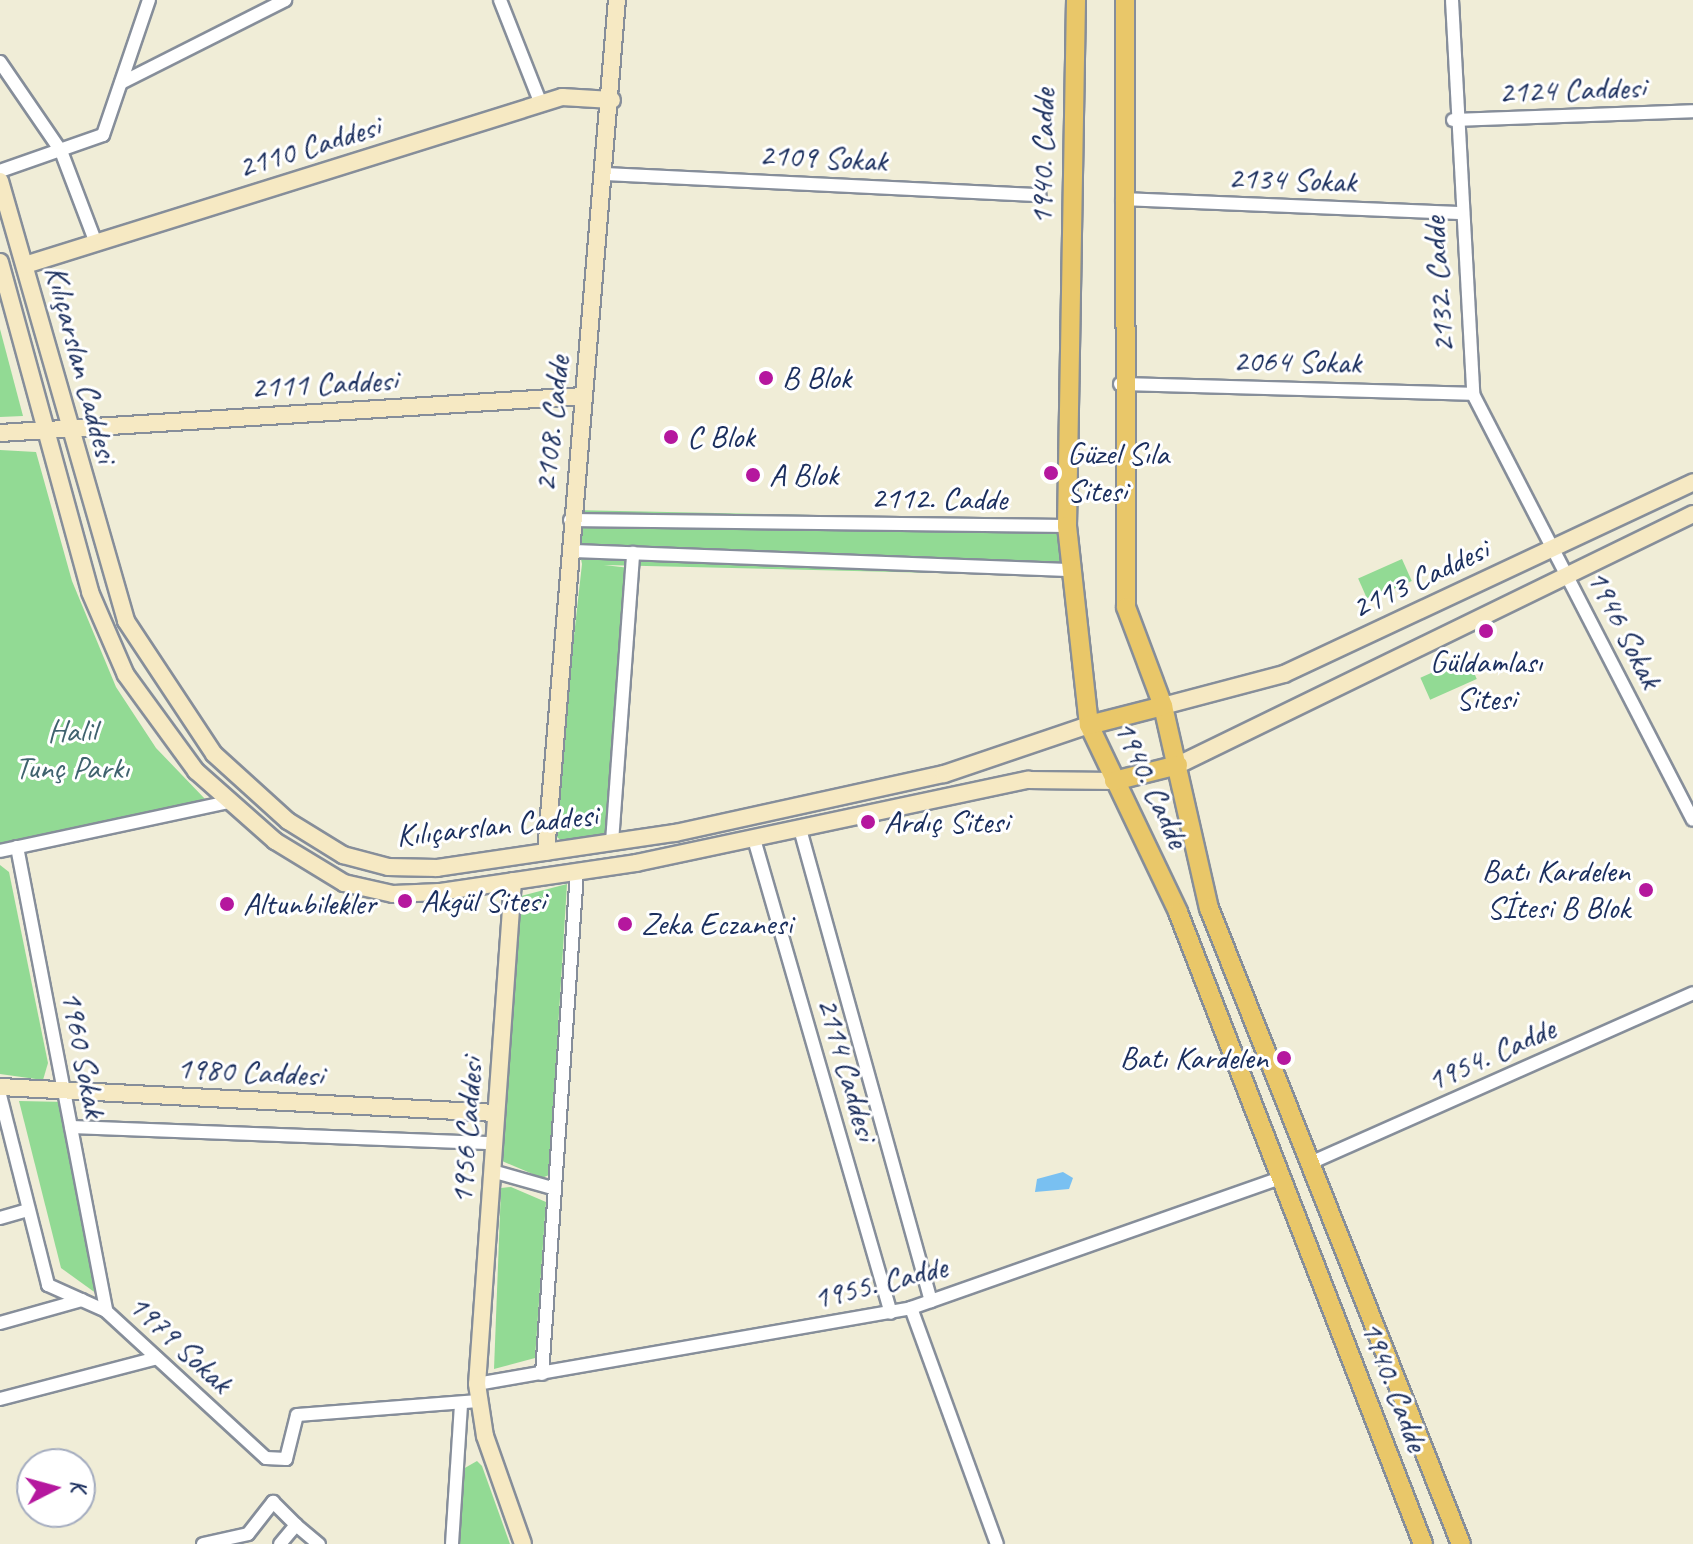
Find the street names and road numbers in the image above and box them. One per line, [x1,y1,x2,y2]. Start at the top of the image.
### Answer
street label: 2124 Caddesi [1498,68,1646,112]
street label: 1940. Cadde [1023,89,1063,225]
street label: 2110 Caddesi [233,107,385,187]
street label: 2109 Sokak [758,135,888,181]
street label: 2134 Sokak [1227,159,1357,201]
street label: 2132. Cadde [1415,216,1463,354]
street label: Kılıçarslan Caddesi [36,261,126,467]
street label: 2064 Sokak [1233,342,1361,382]
street label: 2108. Cadde [526,354,578,494]
street label: 2111 Caddesi [250,361,398,407]
street label: 2112. Cadde [871,479,1007,519]
street label: 2113 Caddesi [1345,531,1495,627]
street label: 1946 Sokak [1578,563,1670,695]
street label: 1940. Cadde [1105,714,1197,854]
street label: Kılıçarslan Caddesi [394,796,600,856]
street label: 1960 Sokak [52,987,114,1121]
street label: 2114 Caddesi [808,993,886,1145]
street label: 1954. Cadde [1421,1010,1561,1100]
street label: 1980 Caddesi [176,1049,324,1095]
street label: 1956 Caddesi [443,1056,491,1206]
street label: 1955. Cadde [809,1248,951,1318]
street label: 1979 Sokak [120,1286,240,1402]
street label: 1940. Cadde [1352,1315,1436,1457]

